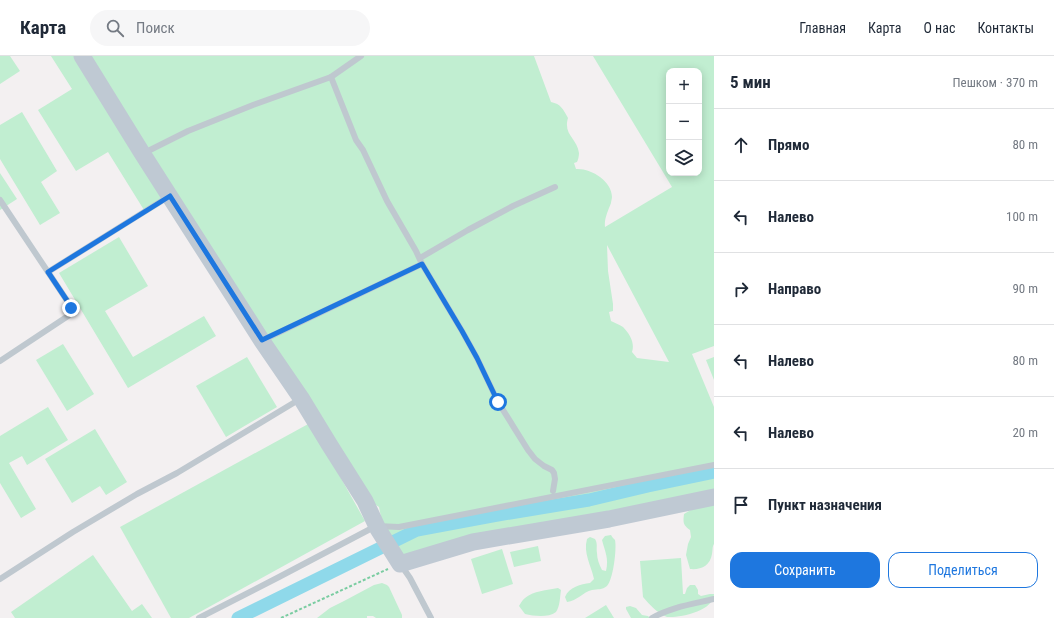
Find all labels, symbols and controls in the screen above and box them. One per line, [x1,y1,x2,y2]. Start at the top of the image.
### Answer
search box [90,10,370,46]
text: Карта [20,16,66,39]
icon: search [104,17,126,39]
text: Поиск [136,19,175,37]
text: Главная [799,20,846,36]
text: Карта [868,20,901,36]
text: О нас [923,20,955,36]
text: Контакты [977,20,1034,36]
map controls [666,68,702,176]
button: + [666,68,702,104]
text: 5 мин [730,72,771,92]
text: Пешком · 370 m [952,75,1038,90]
button: − [666,104,702,140]
icon: ahead [730,134,752,156]
text: Прямо [768,136,809,154]
text: 80 m [1012,137,1038,152]
button: layers [666,140,702,176]
icon: left [730,206,752,228]
text: Налево [768,208,814,226]
text: 100 m [1006,209,1038,224]
icon: right [730,278,752,300]
text: Направо [768,280,821,298]
text: 90 m [1012,281,1038,296]
route end [62,299,80,317]
icon: left [730,350,752,372]
text: Налево [768,352,814,370]
text: 80 m [1012,353,1038,368]
route start [489,393,507,411]
icon: left [730,422,752,444]
text: Налево [768,424,814,442]
text: 20 m [1012,425,1038,440]
icon: arrive [730,494,752,516]
text: Пункт назначения [768,496,882,514]
button: Сохранить [730,552,880,588]
button: Поделиться [888,552,1038,588]

